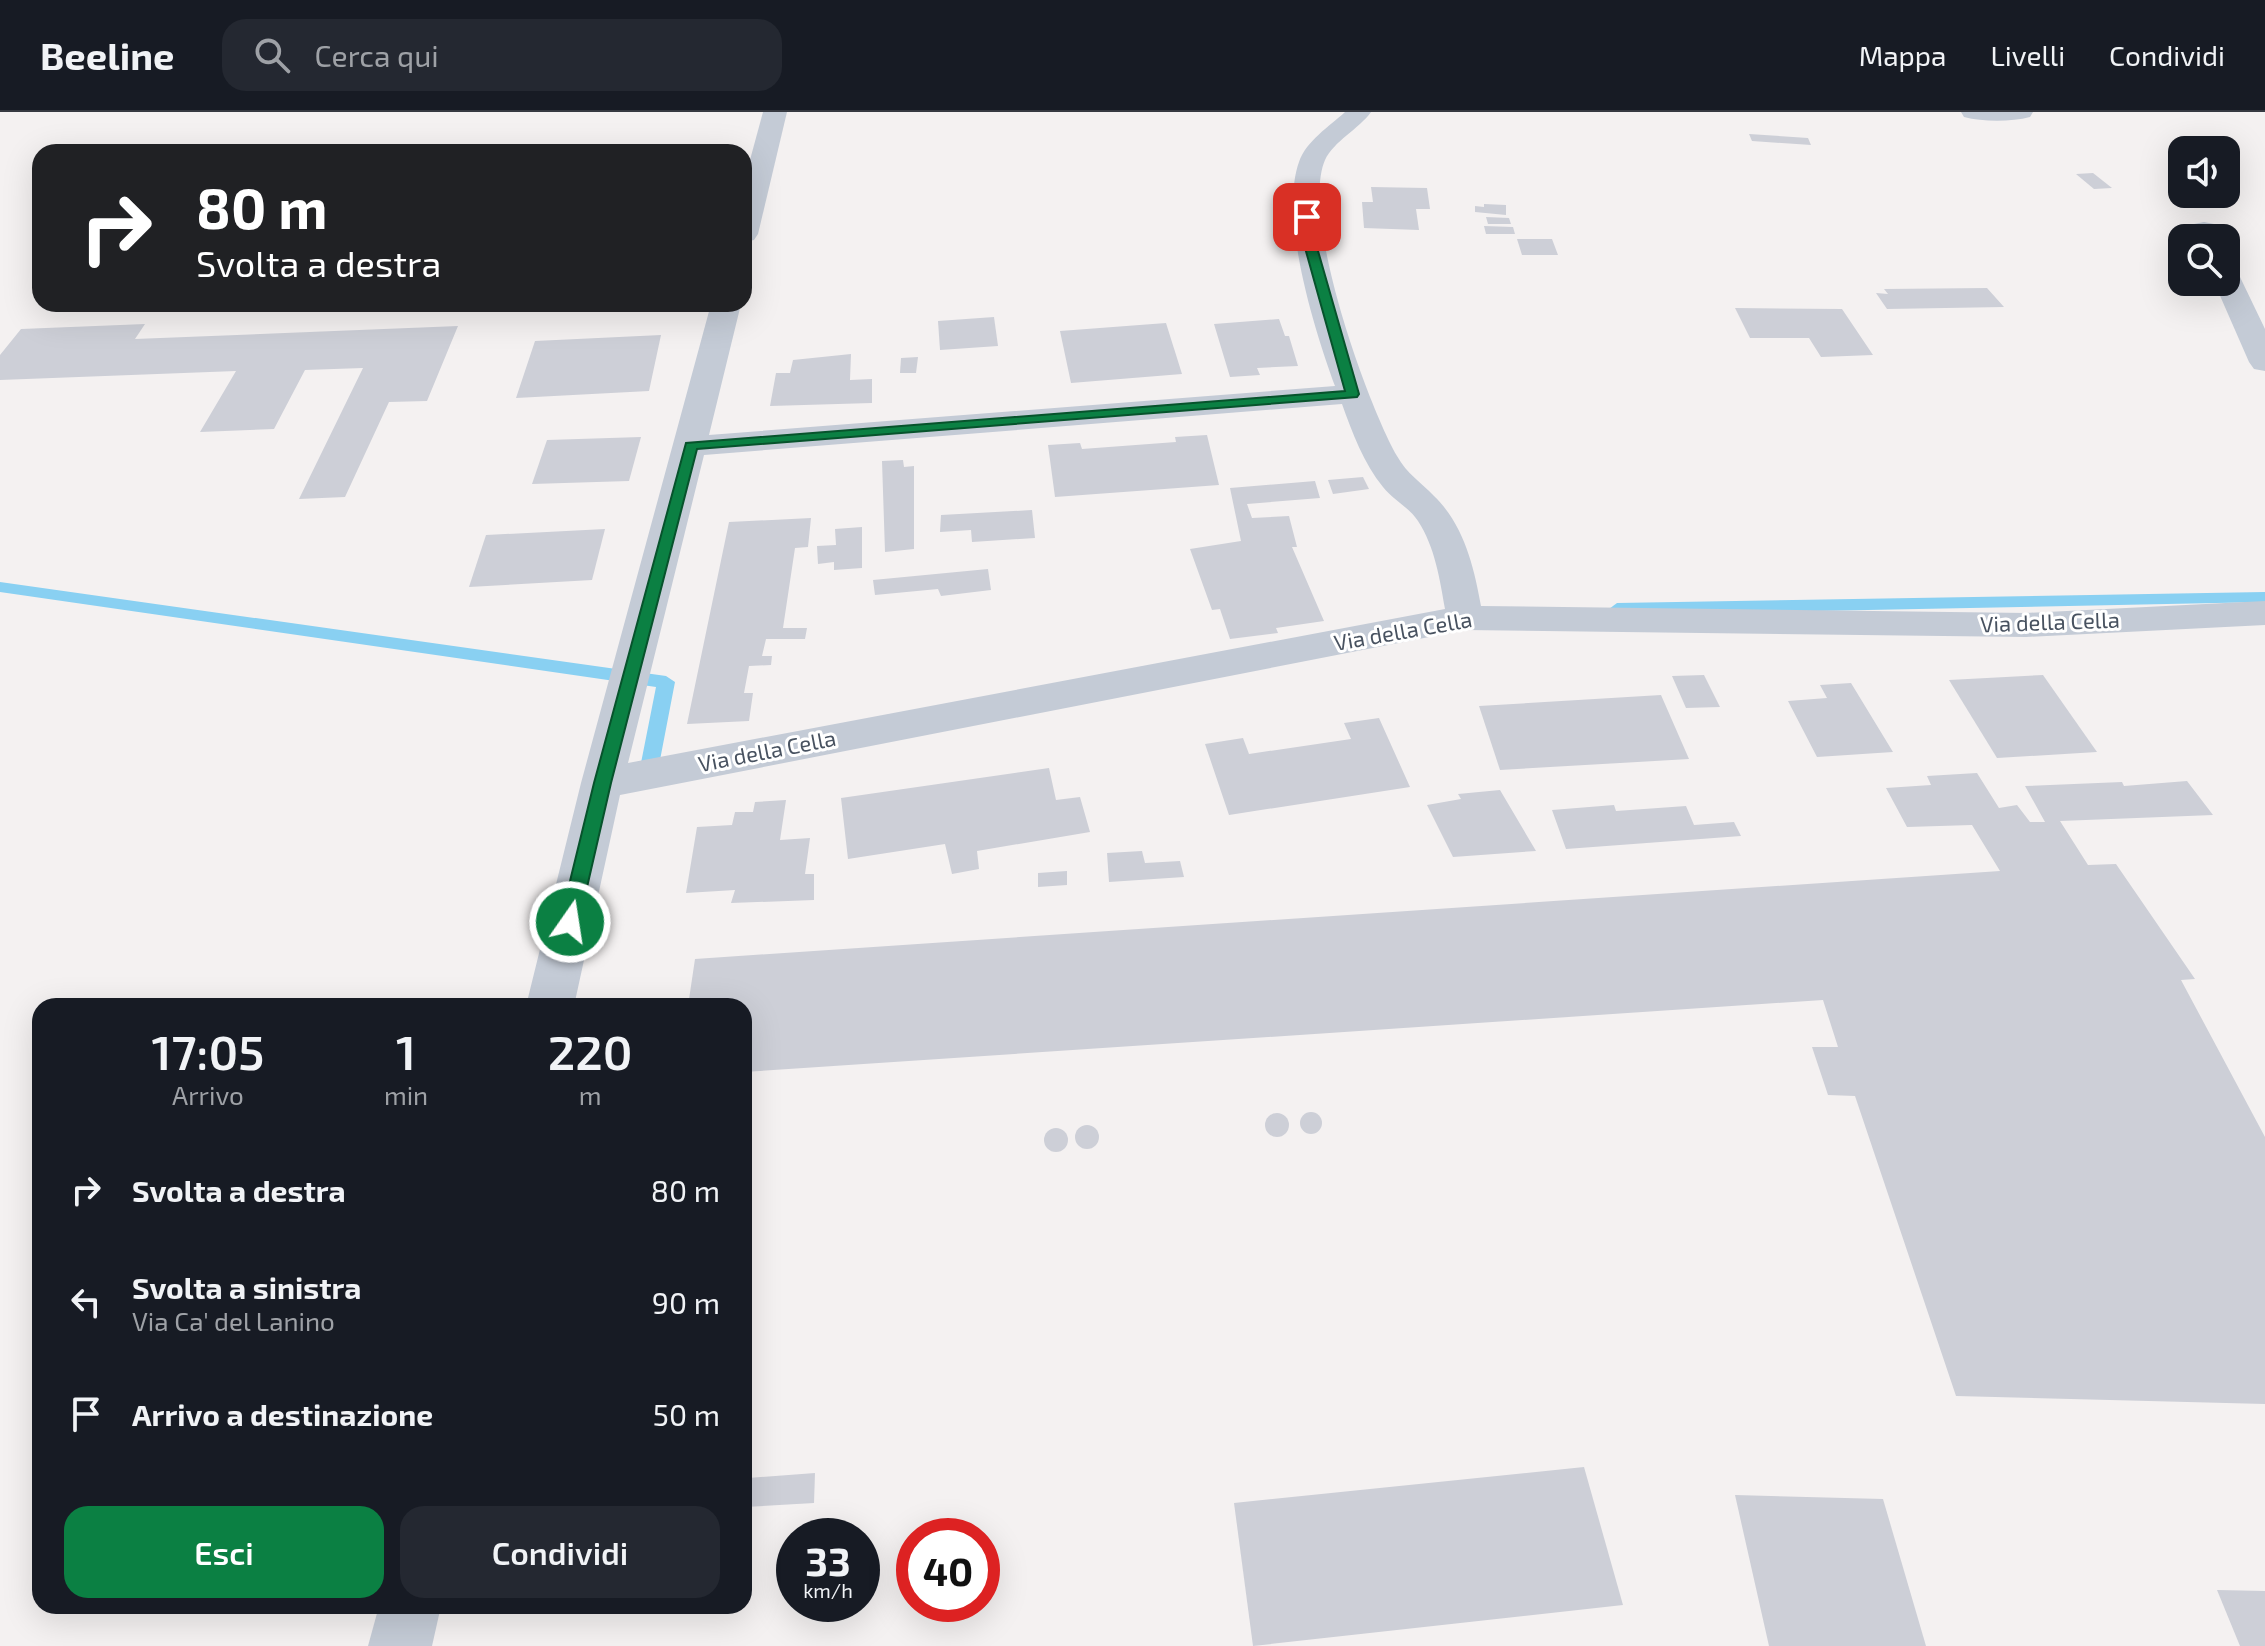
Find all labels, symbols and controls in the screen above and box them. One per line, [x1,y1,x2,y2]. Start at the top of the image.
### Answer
search box [222,19,782,91]
text: Beeline [40,32,174,78]
icon: search [250,33,294,77]
text: Cerca qui [314,37,439,73]
text: Mappa [1859,38,1946,72]
text: Livelli [1990,38,2065,72]
text: Condividi [2109,38,2225,72]
map controls [2168,136,2240,296]
button: sound [2168,136,2240,208]
text: 80 m [196,173,328,240]
icon: right [64,176,168,280]
pin [1273,183,1341,251]
icon: arrive [1285,195,1329,239]
button: search [2168,224,2240,296]
text: Svolta a destra [196,241,441,284]
street label: Via della Cella [1332,605,1474,655]
street label: Via della Cella [1980,606,2120,636]
street label: Via della Cella [696,724,838,776]
position arrow [528,880,612,964]
text: 17:05 [152,1022,264,1080]
text: 1 [396,1022,416,1080]
text: 220 [548,1022,632,1080]
text: Arrivo [172,1079,244,1110]
text: min [384,1079,428,1110]
text: m [579,1079,602,1110]
icon: right [64,1168,108,1212]
text: Svolta a destra [132,1172,346,1208]
text: 80 m [651,1172,720,1208]
text: Svolta a sinistra [132,1269,361,1305]
icon: left [64,1280,108,1324]
text: 90 m [652,1284,720,1320]
text: Via Ca' del Lanino [132,1305,335,1336]
icon: arrive [64,1392,108,1436]
text: Arrivo a destinazione [132,1396,433,1432]
text: 50 m [653,1396,720,1432]
button: Esci [64,1506,384,1598]
button: Condividi [400,1506,720,1598]
speed limit sign: 40 [896,1518,1000,1622]
text: 33 [805,1536,851,1584]
text: km/h [803,1578,853,1602]

